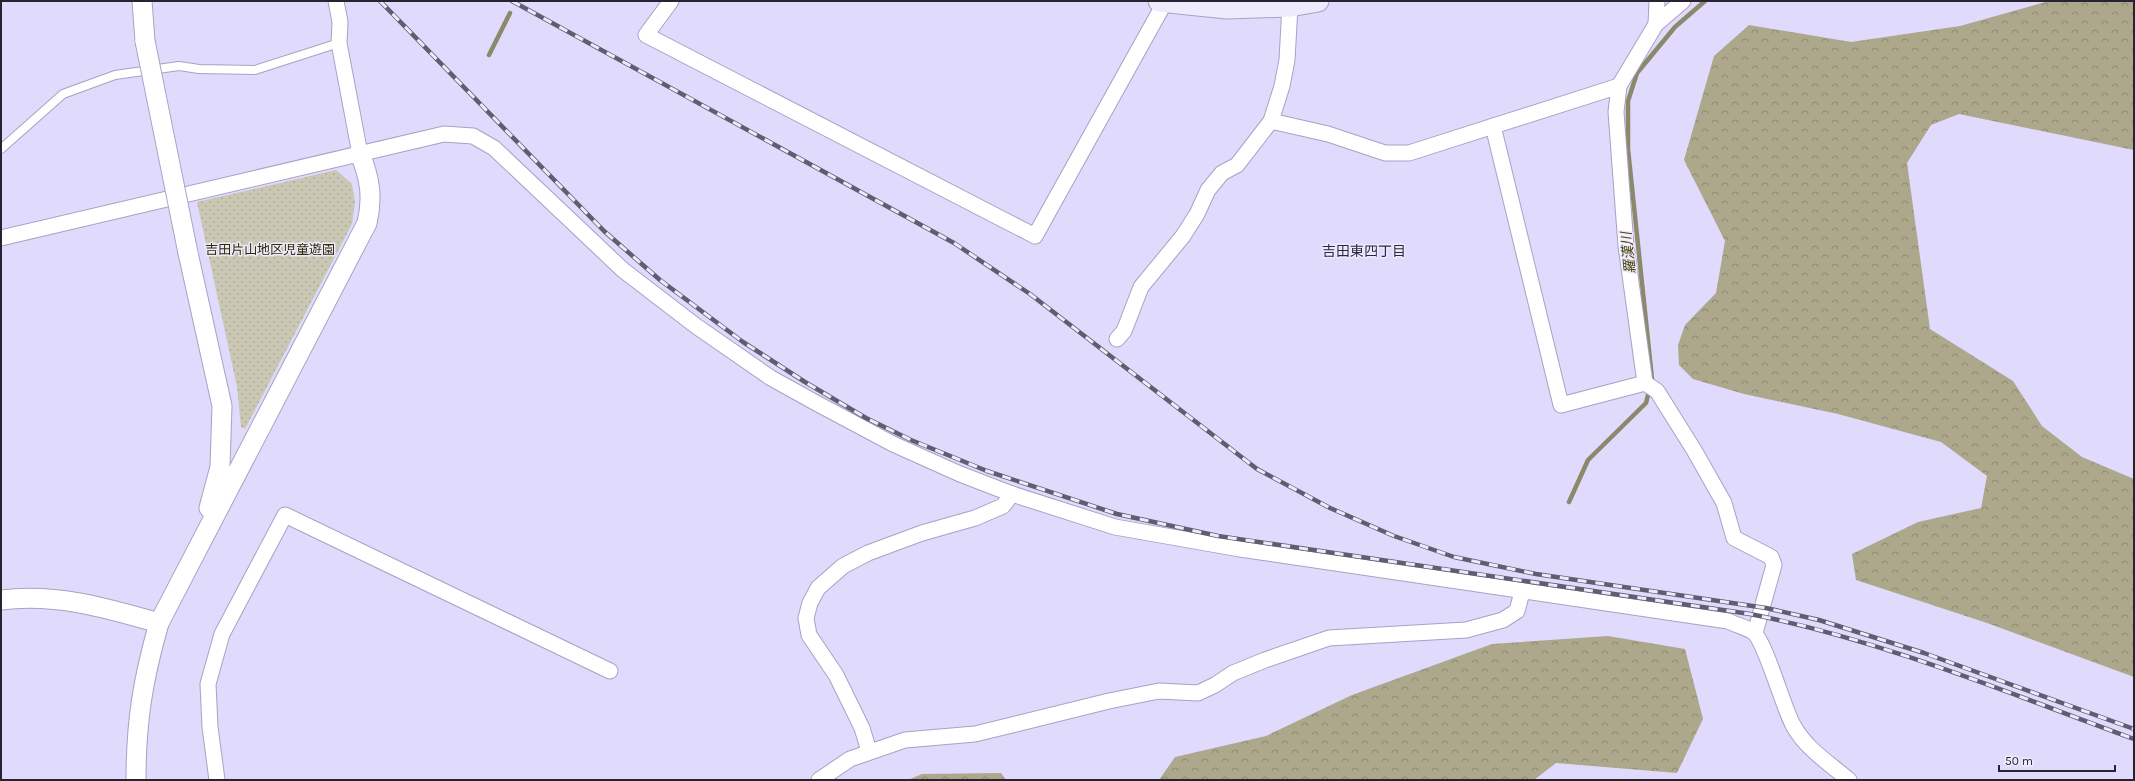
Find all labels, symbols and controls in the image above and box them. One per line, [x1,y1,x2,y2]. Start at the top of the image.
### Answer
water label: 羅漢川 [1618,229,1639,275]
park label: 吉田片山地区児童遊園 [205,242,335,257]
district label: 吉田東四丁目 [1322,243,1406,260]
scale bar [1999,747,2115,773]
text: 50 m [2005,754,2033,768]

